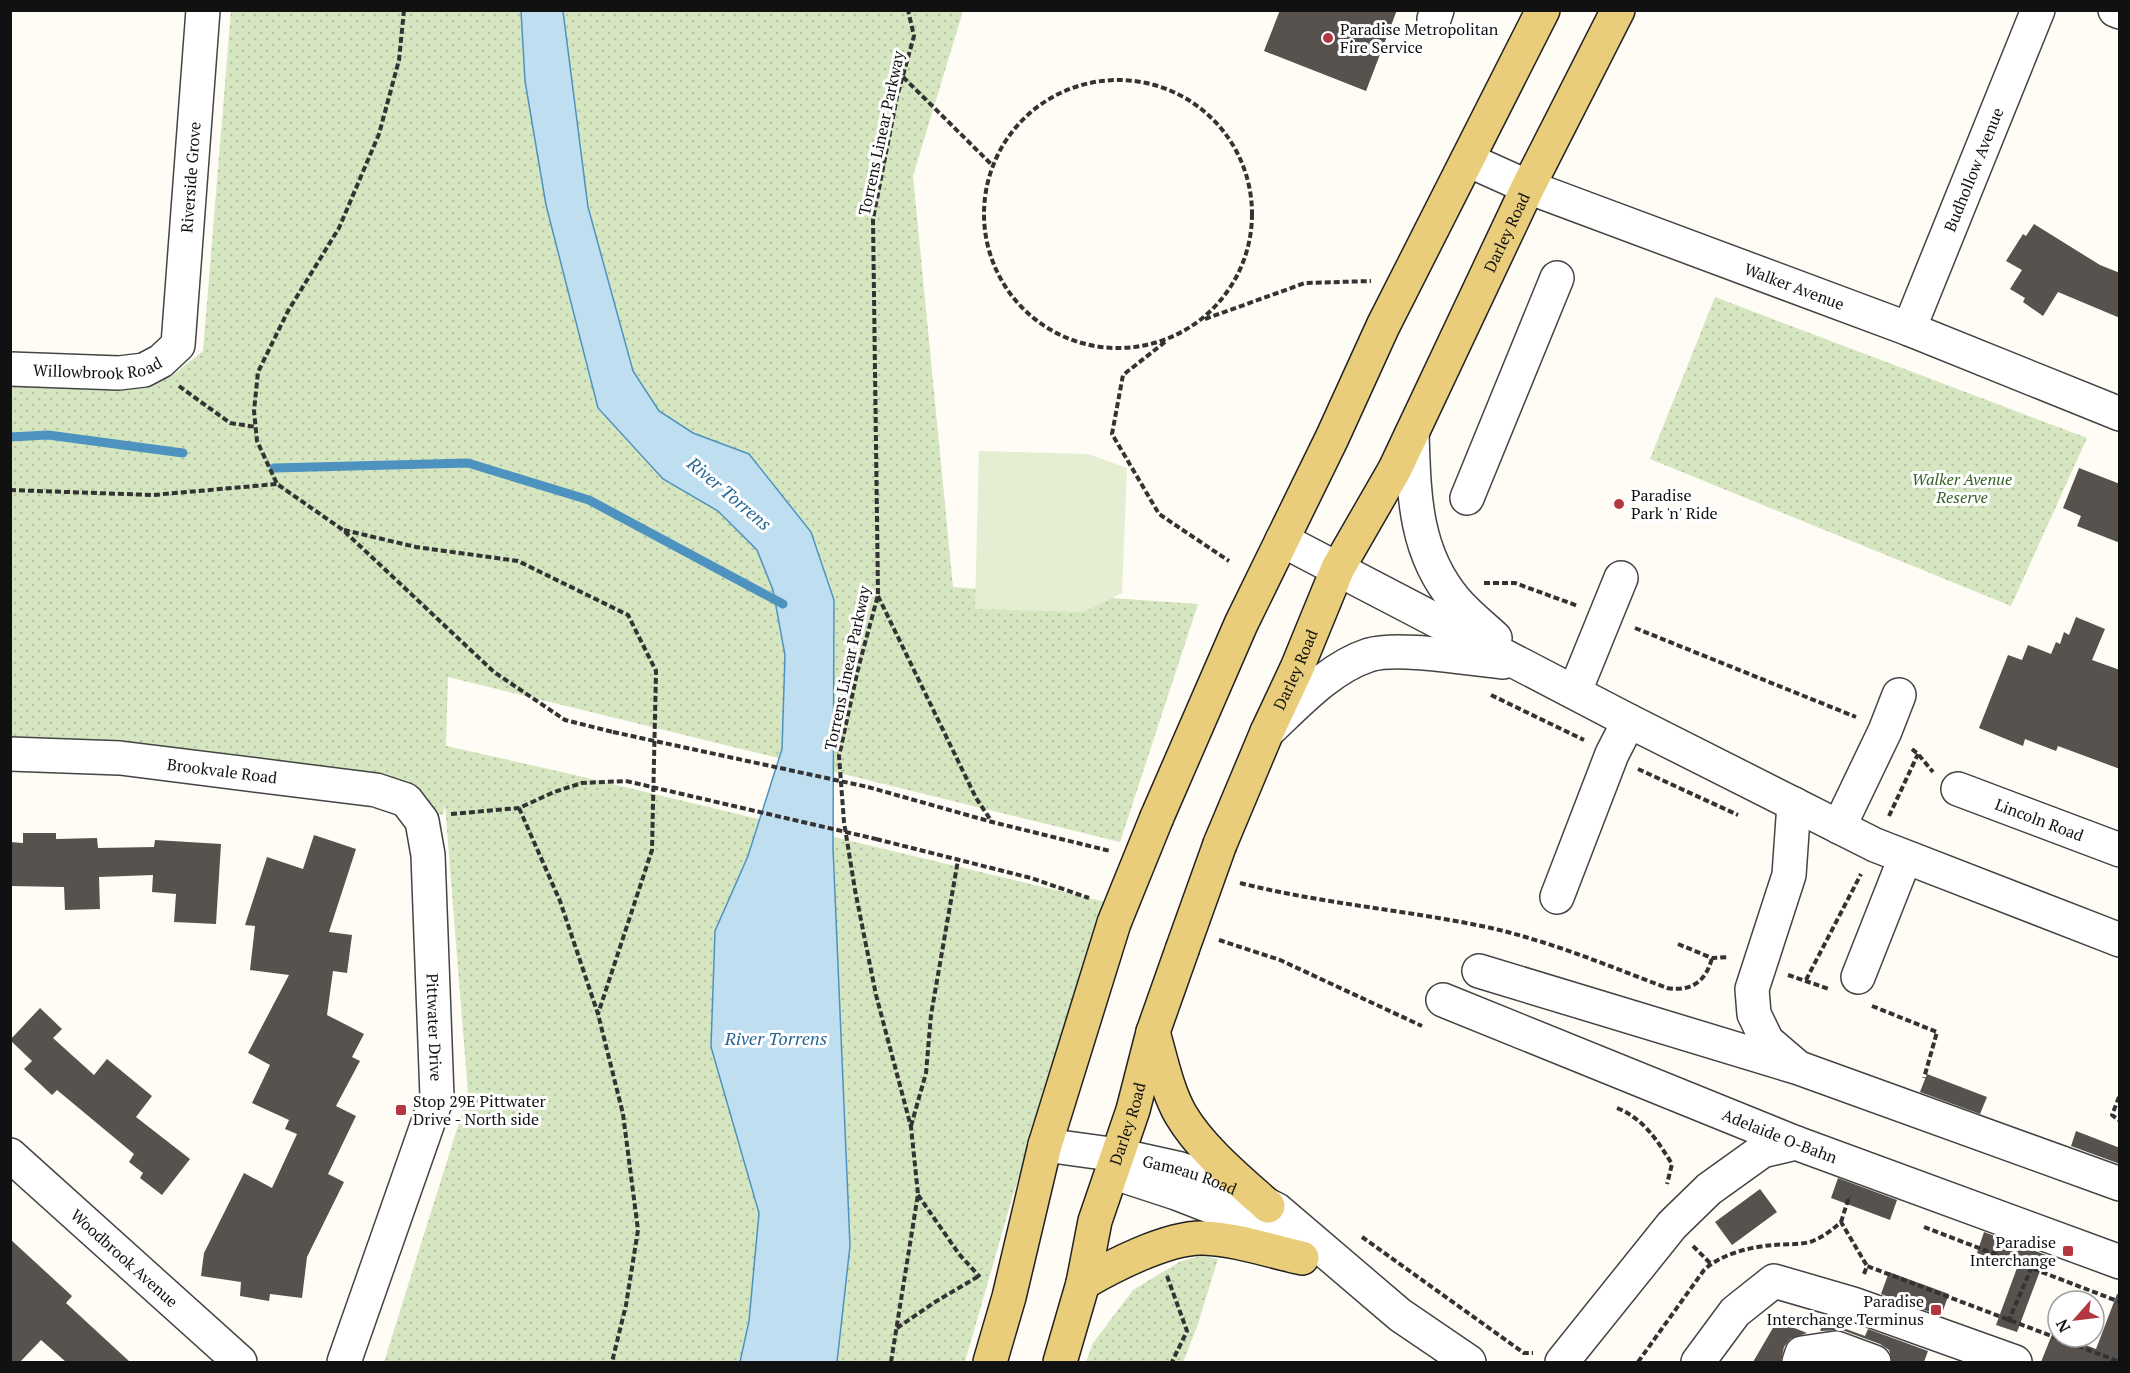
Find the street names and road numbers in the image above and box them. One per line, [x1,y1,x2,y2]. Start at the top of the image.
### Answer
street label: Torrens Linear Parkway [853,48,909,217]
street label: Budhollow Avenue [1939,104,2008,235]
street label: Riverside Grove [175,121,206,234]
street label: Darley Road [1478,189,1535,276]
street label: Walker Avenue [1741,258,1847,315]
street label: Willowbrook Road [32,351,166,384]
street label: Torrens Linear Parkway [819,583,875,752]
street label: Darley Road [1268,626,1323,713]
street label: Brookvale Road [166,753,279,789]
street label: Lincoln Road [1992,793,2087,846]
street label: Pittwater Drive [421,973,447,1082]
street label: Darley Road [1104,1080,1151,1168]
street label: Adelaide O-Bahn [1719,1103,1841,1168]
street label: Gameau Road [1140,1150,1240,1200]
street label: Woodbrook Avenue [66,1204,183,1312]

